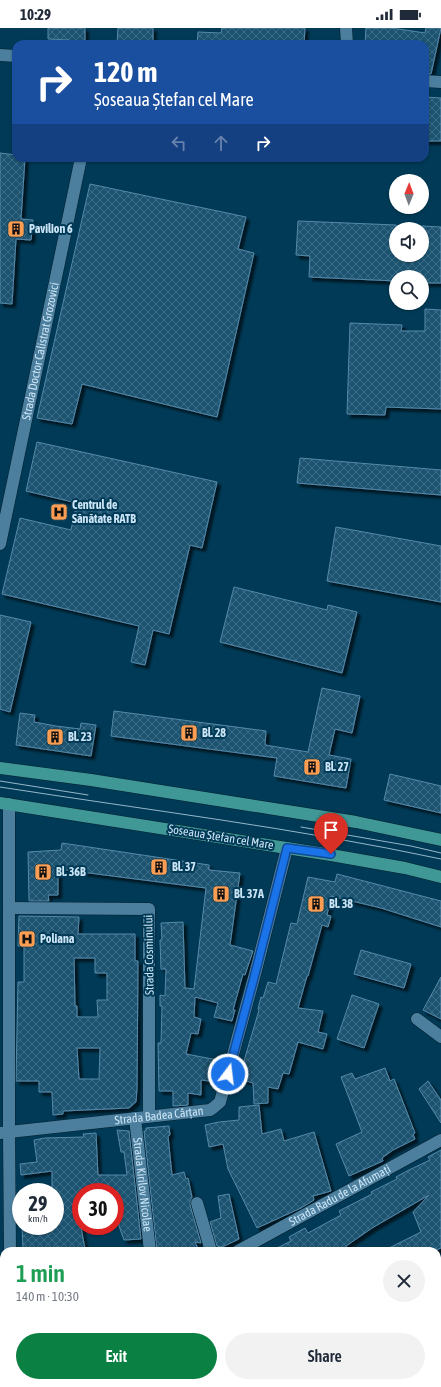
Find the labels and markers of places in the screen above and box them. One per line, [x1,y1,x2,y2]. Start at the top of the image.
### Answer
building icon: Pavilion 6 [6,219,26,239]
place label: Pavilion 6 [29,222,73,236]
place label: Centrul de Sănătate RATB [72,498,136,526]
hospital icon: Centrul de Sănătate RATB [49,502,69,522]
building icon: Bl. 28 [179,723,199,743]
place label: Bl. 28 [202,726,226,740]
building icon: Bl. 23 [45,727,65,747]
place label: Bl. 23 [68,730,92,744]
building icon: Bl. 27 [302,757,322,777]
place label: Bl. 27 [325,760,349,774]
pin [314,813,348,854]
building icon: Bl. 37 [149,857,169,877]
place label: Bl. 37 [172,860,196,874]
building icon: Bl. 36B [33,862,53,882]
place label: Bl. 36B [56,865,86,879]
building icon: Bl. 37A [211,884,231,904]
place label: Bl. 37A [234,887,264,901]
building icon: Bl. 38 [306,894,326,914]
place label: Bl. 38 [329,897,353,911]
hospital icon: Poliana [17,929,37,949]
place label: Poliana [40,932,75,946]

